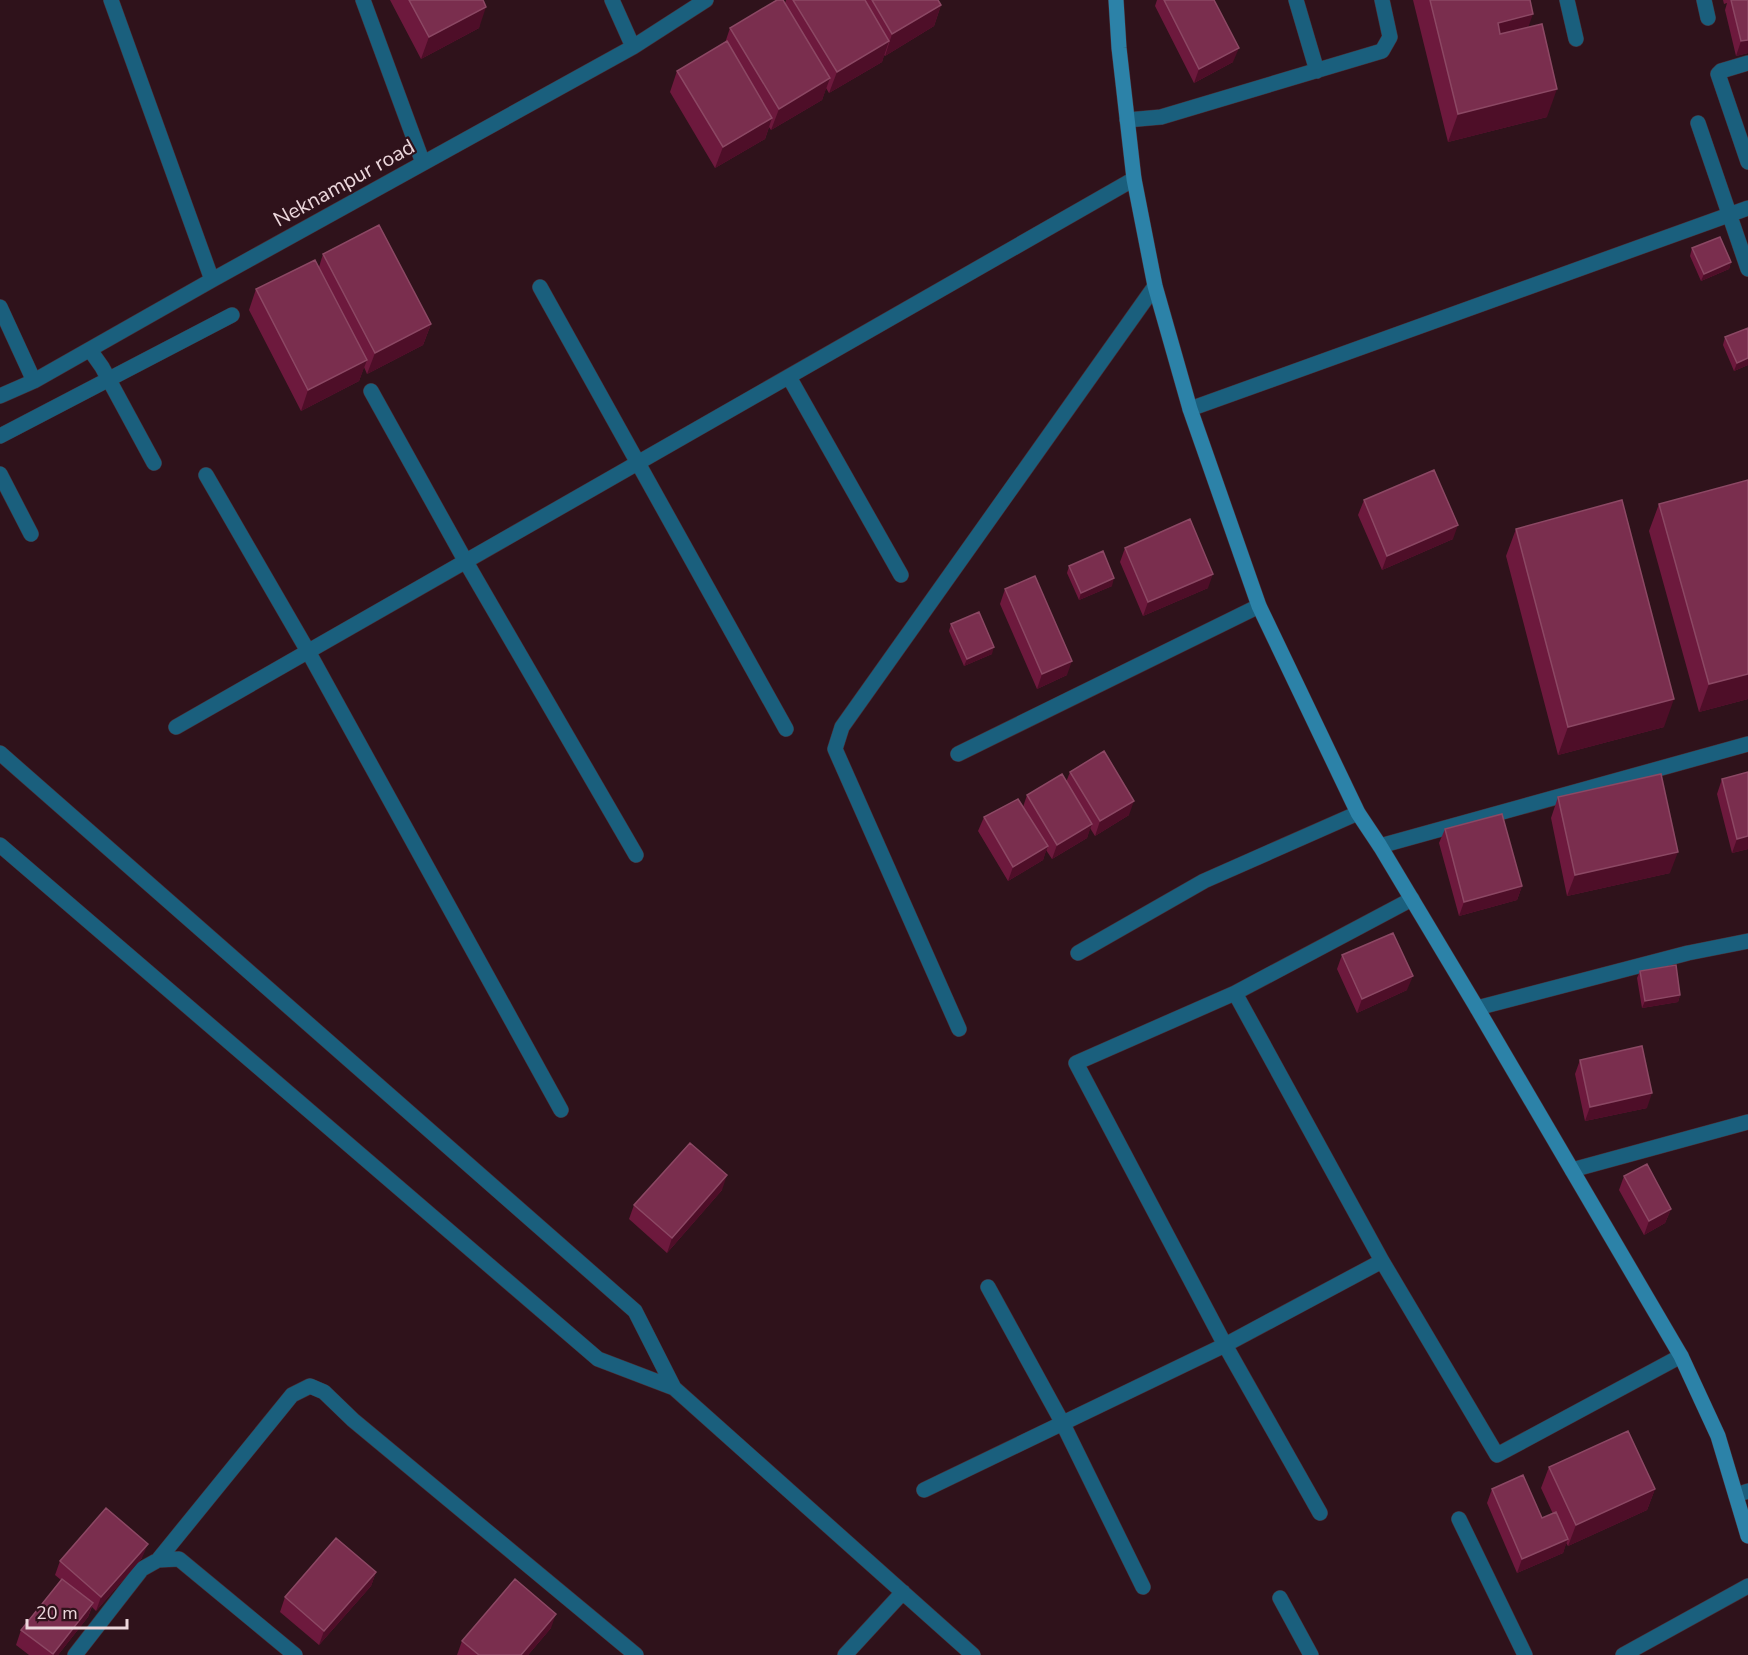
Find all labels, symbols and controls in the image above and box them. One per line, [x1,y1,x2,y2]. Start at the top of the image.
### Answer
street label: Neknampur road [268,133,420,233]
scale bar [27,1592,128,1630]
text: 20 m [36,1601,78,1625]

